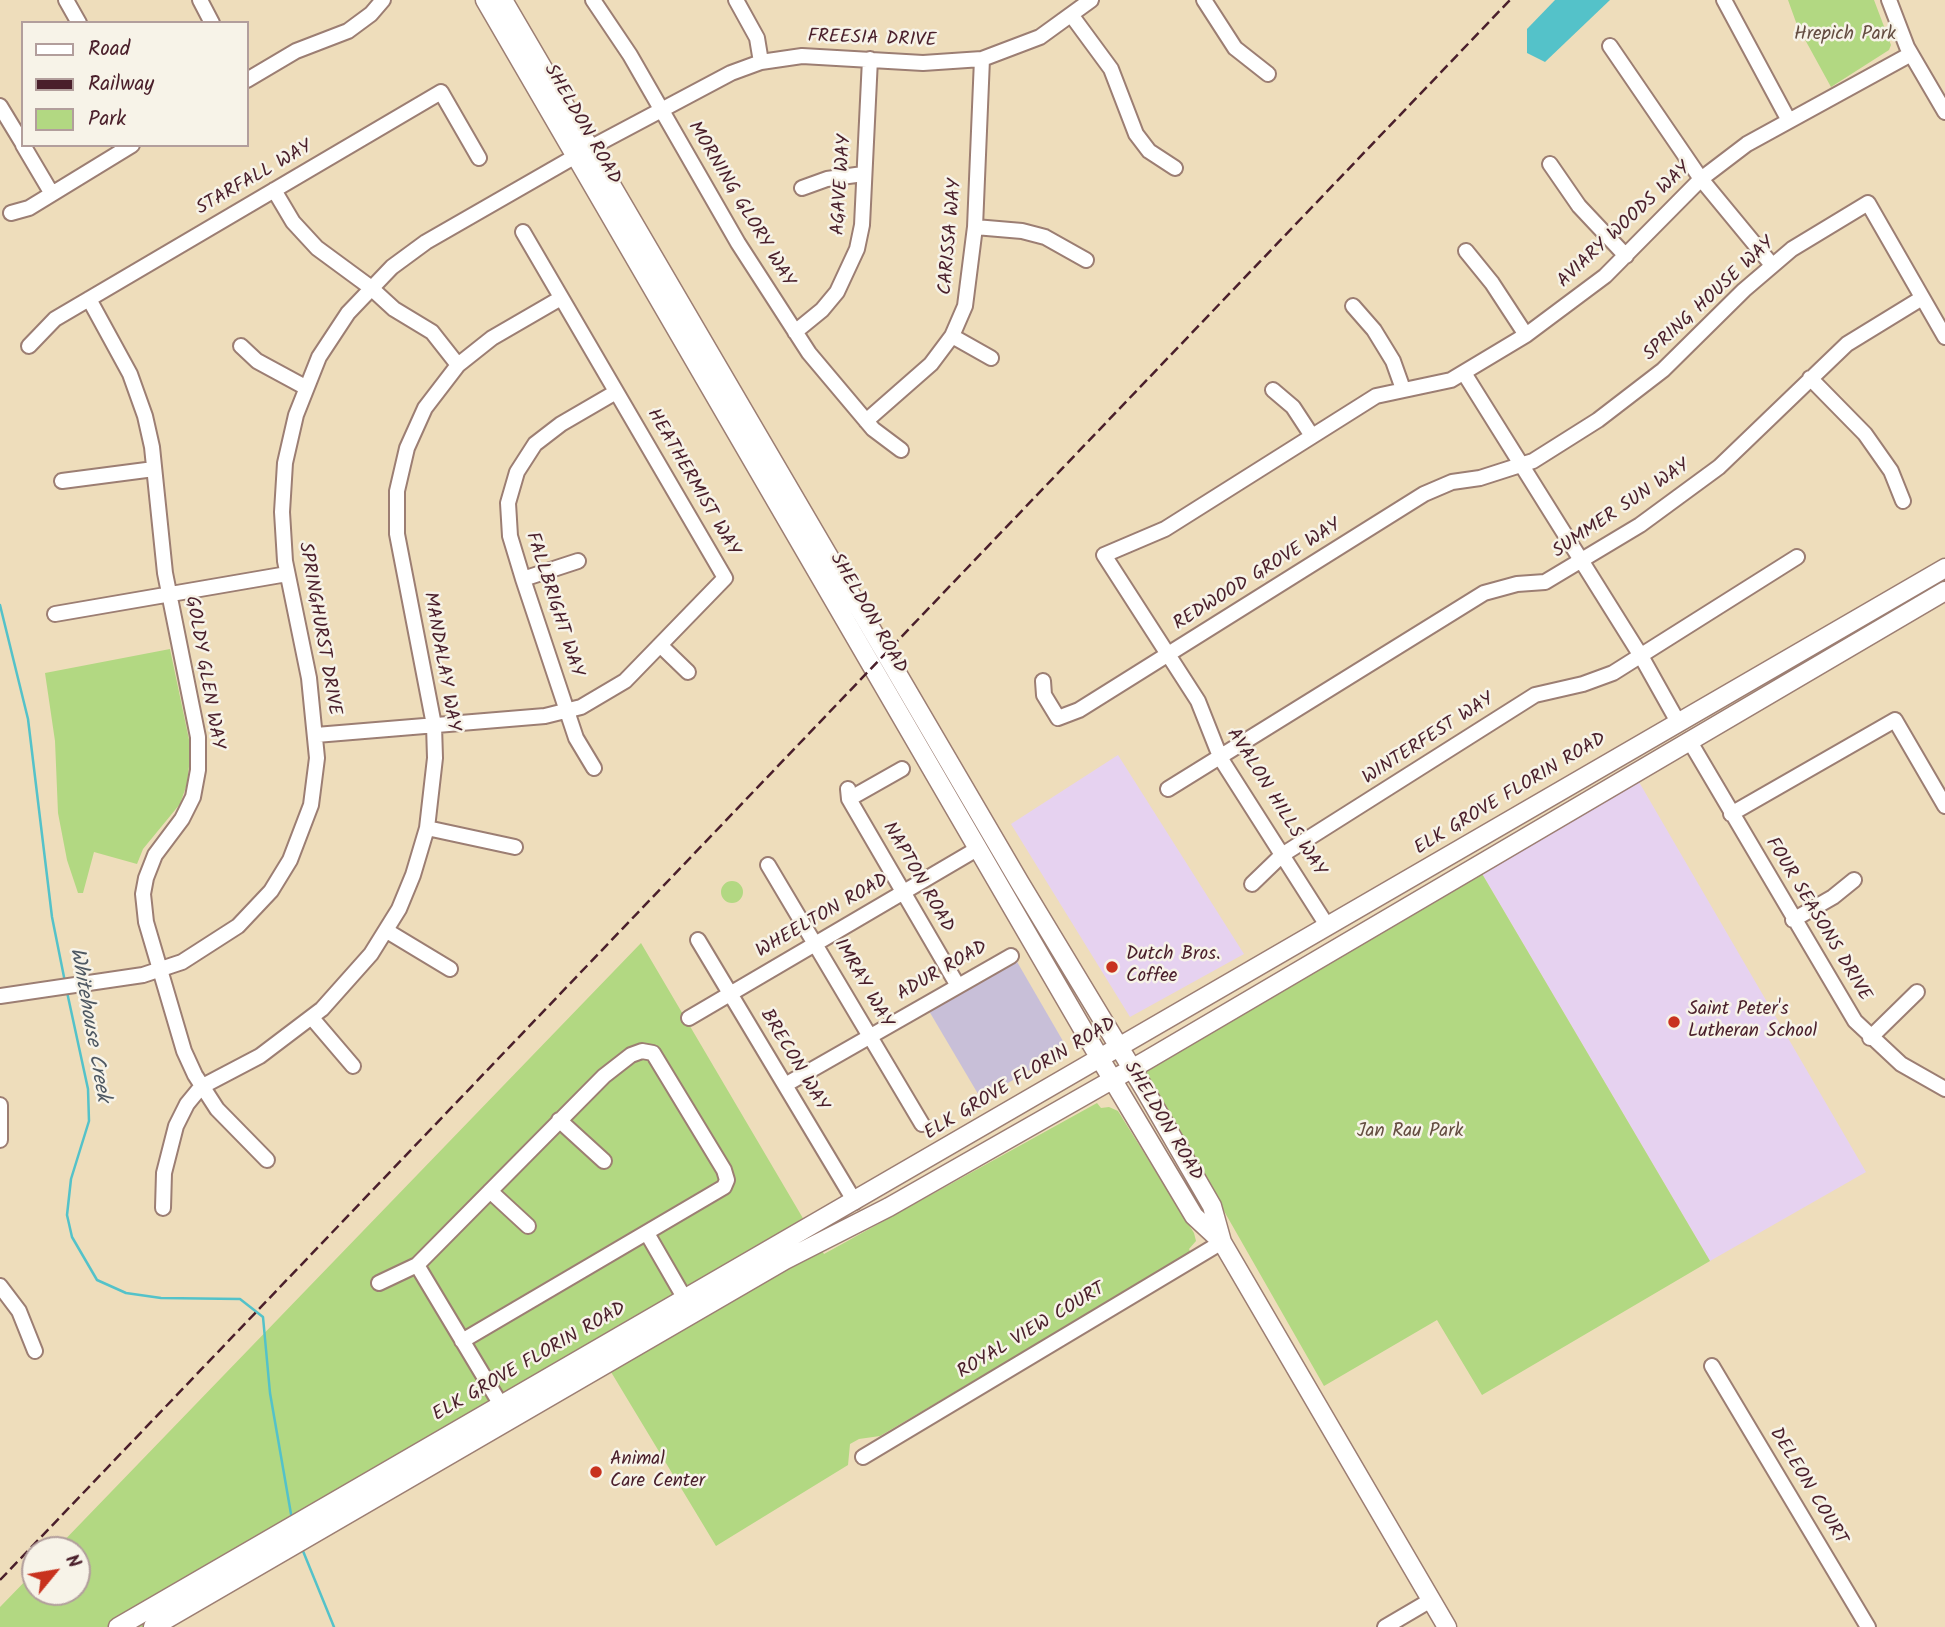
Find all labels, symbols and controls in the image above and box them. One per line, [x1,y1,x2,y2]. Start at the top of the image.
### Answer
legend [21,21,248,147]
park label: Hrepich Park [1794,25,1896,47]
street label: FREESIA DRIVE [807,26,937,54]
text: Road [88,33,130,66]
street label: SHELDON ROAD [537,61,625,189]
text: Railway [88,68,154,101]
text: Park [88,103,126,136]
street label: MORNING GLORY WAY [682,118,798,292]
street label: AGAVE WAY [828,134,858,236]
street label: STARFALL WAY [193,137,317,221]
street label: AVIARY WOODS WAY [1554,158,1696,294]
street label: CARISSA WAY [936,178,968,296]
street label: SPRING HOUSE WAY [1640,233,1780,367]
street label: HEATHERMIST WAY [640,405,744,561]
street label: SUMMER SUN WAY [1549,456,1695,564]
street label: REDWOOD GROVE WAY [1170,515,1346,637]
street label: FALLBRIGHT WAY [519,530,587,680]
street label: SPRINGHURST DRIVE [292,541,344,717]
street label: SHELDON ROAD [823,550,911,678]
street label: MANDALAY WAY [417,591,463,733]
street label: GOLDY GLEN WAY [178,595,228,751]
street label: WINTERFEST WAY [1359,689,1499,791]
street label: AVALON HILLS WAY [1220,725,1330,881]
street label: ELK GROVE FLORIN ROAD [1411,729,1611,861]
street label: NAPTON ROAD [876,819,958,937]
street label: FOUR SEASONS DRIVE [1759,834,1875,1006]
street label: WHEELTON ROAD [753,870,893,964]
street label: IMRAY WAY [827,935,897,1033]
street label: ADUR ROAD [894,937,992,1007]
place label: Dutch Bros. Coffee [1126,945,1221,989]
water label: Whitehouse Creek [62,946,114,1104]
marker: Dutch Bros. Coffee [1104,959,1120,975]
place label: Saint Peter's Lutheran School [1688,1000,1817,1044]
street label: BRECON WAY [754,1006,832,1116]
street label: ELK GROVE FLORIN ROAD [921,1014,1121,1146]
marker: Saint Peter's Lutheran School [1666,1014,1682,1030]
street label: SHELDON ROAD [1117,1058,1207,1186]
park label: Jan Rau Park [1357,1122,1463,1144]
street label: ROYAL VIEW COURT [954,1279,1110,1385]
street label: ELK GROVE FLORIN ROAD [429,1298,631,1428]
street label: DELEON COURT [1763,1424,1851,1550]
place label: Animal Care Center [610,1450,705,1494]
marker: Animal Care Center [588,1464,604,1480]
north arrow [21,1536,91,1606]
text: N [56,1549,88,1574]

